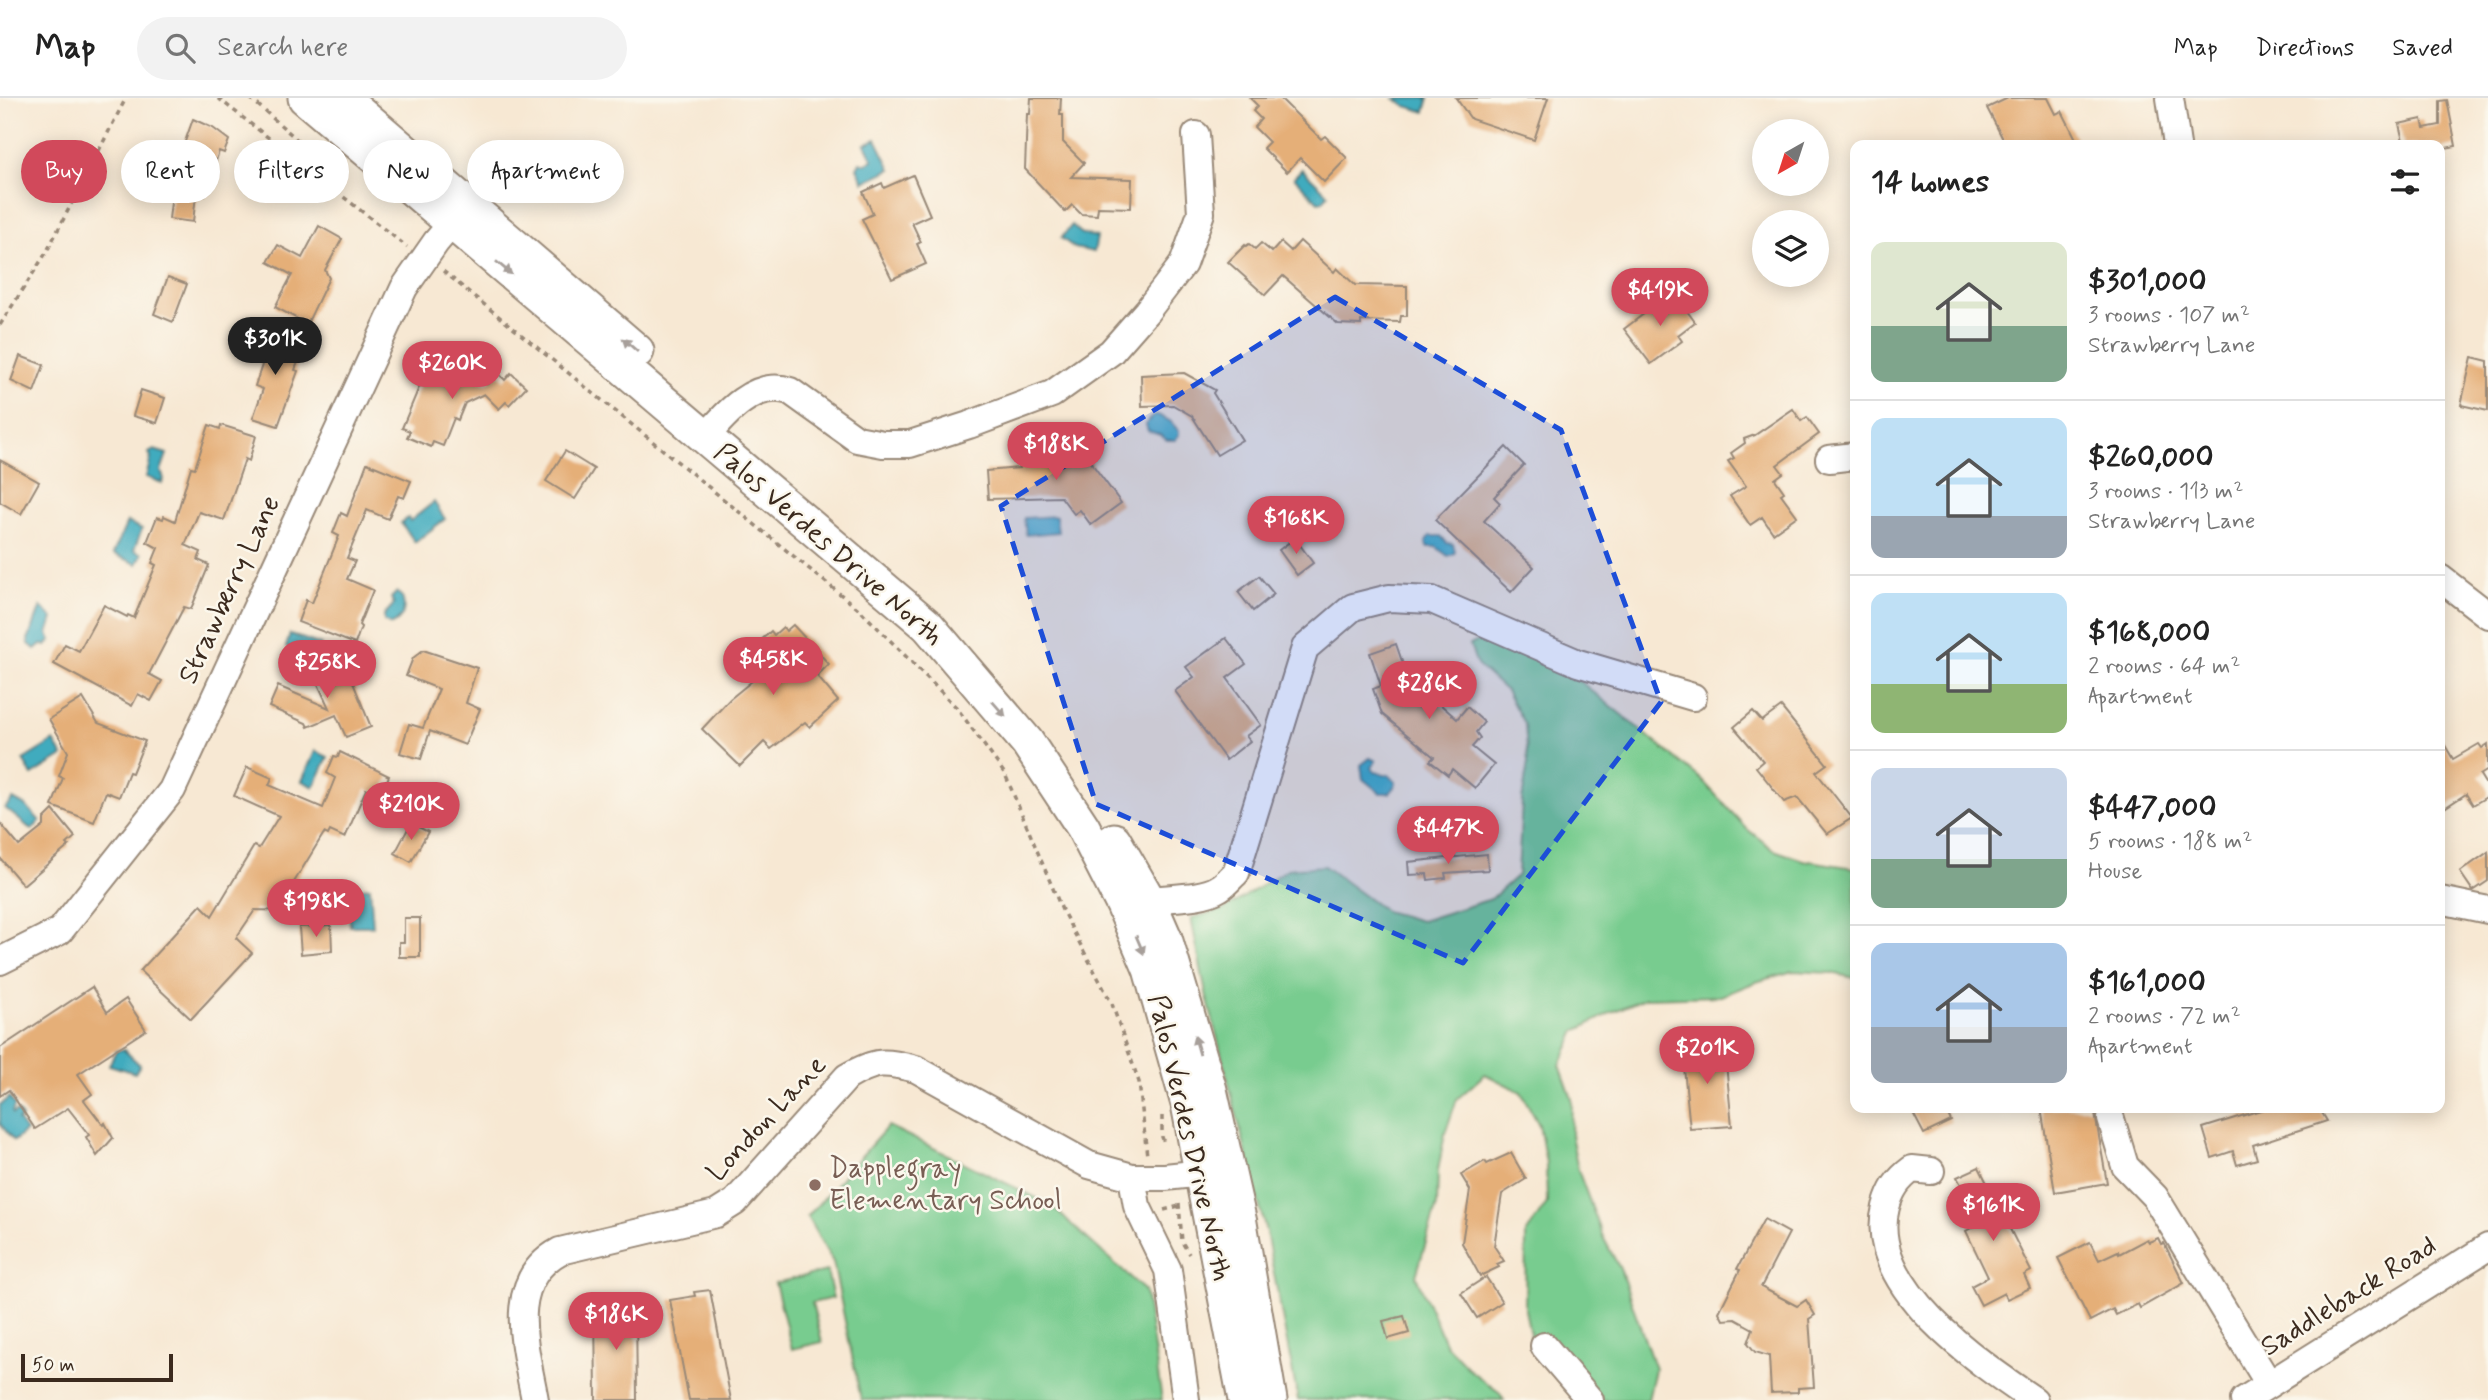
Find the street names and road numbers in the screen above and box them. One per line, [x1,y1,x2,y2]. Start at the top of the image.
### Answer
street label: Palos Verdes Drive North [705,435,951,655]
street label: Strawberry Lane [170,490,290,690]
street label: Palos Verdes Drive North [1138,991,1240,1285]
street label: London Lane [699,1048,835,1190]
street label: Saddleback Road [2254,1228,2444,1366]

